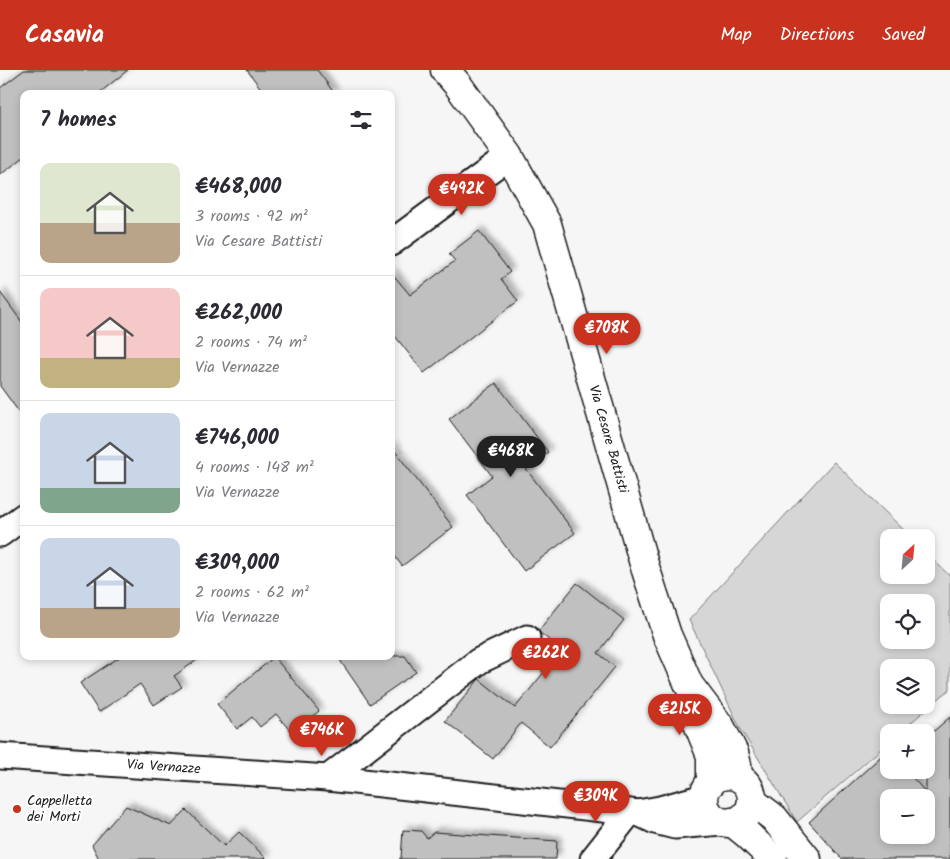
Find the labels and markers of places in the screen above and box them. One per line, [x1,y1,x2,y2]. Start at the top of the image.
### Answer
pin: €492K [427,174,497,216]
pin: €708K [572,312,642,355]
pin: €468K [476,436,546,478]
pin: €262K [511,638,581,680]
pin: €215K [645,694,715,736]
pin: €746K [287,714,357,757]
pin: €309K [561,780,631,823]
place label: Cappelletta dei Morti [27,790,92,828]
marker: Cappelletta dei Morti [11,803,23,815]

